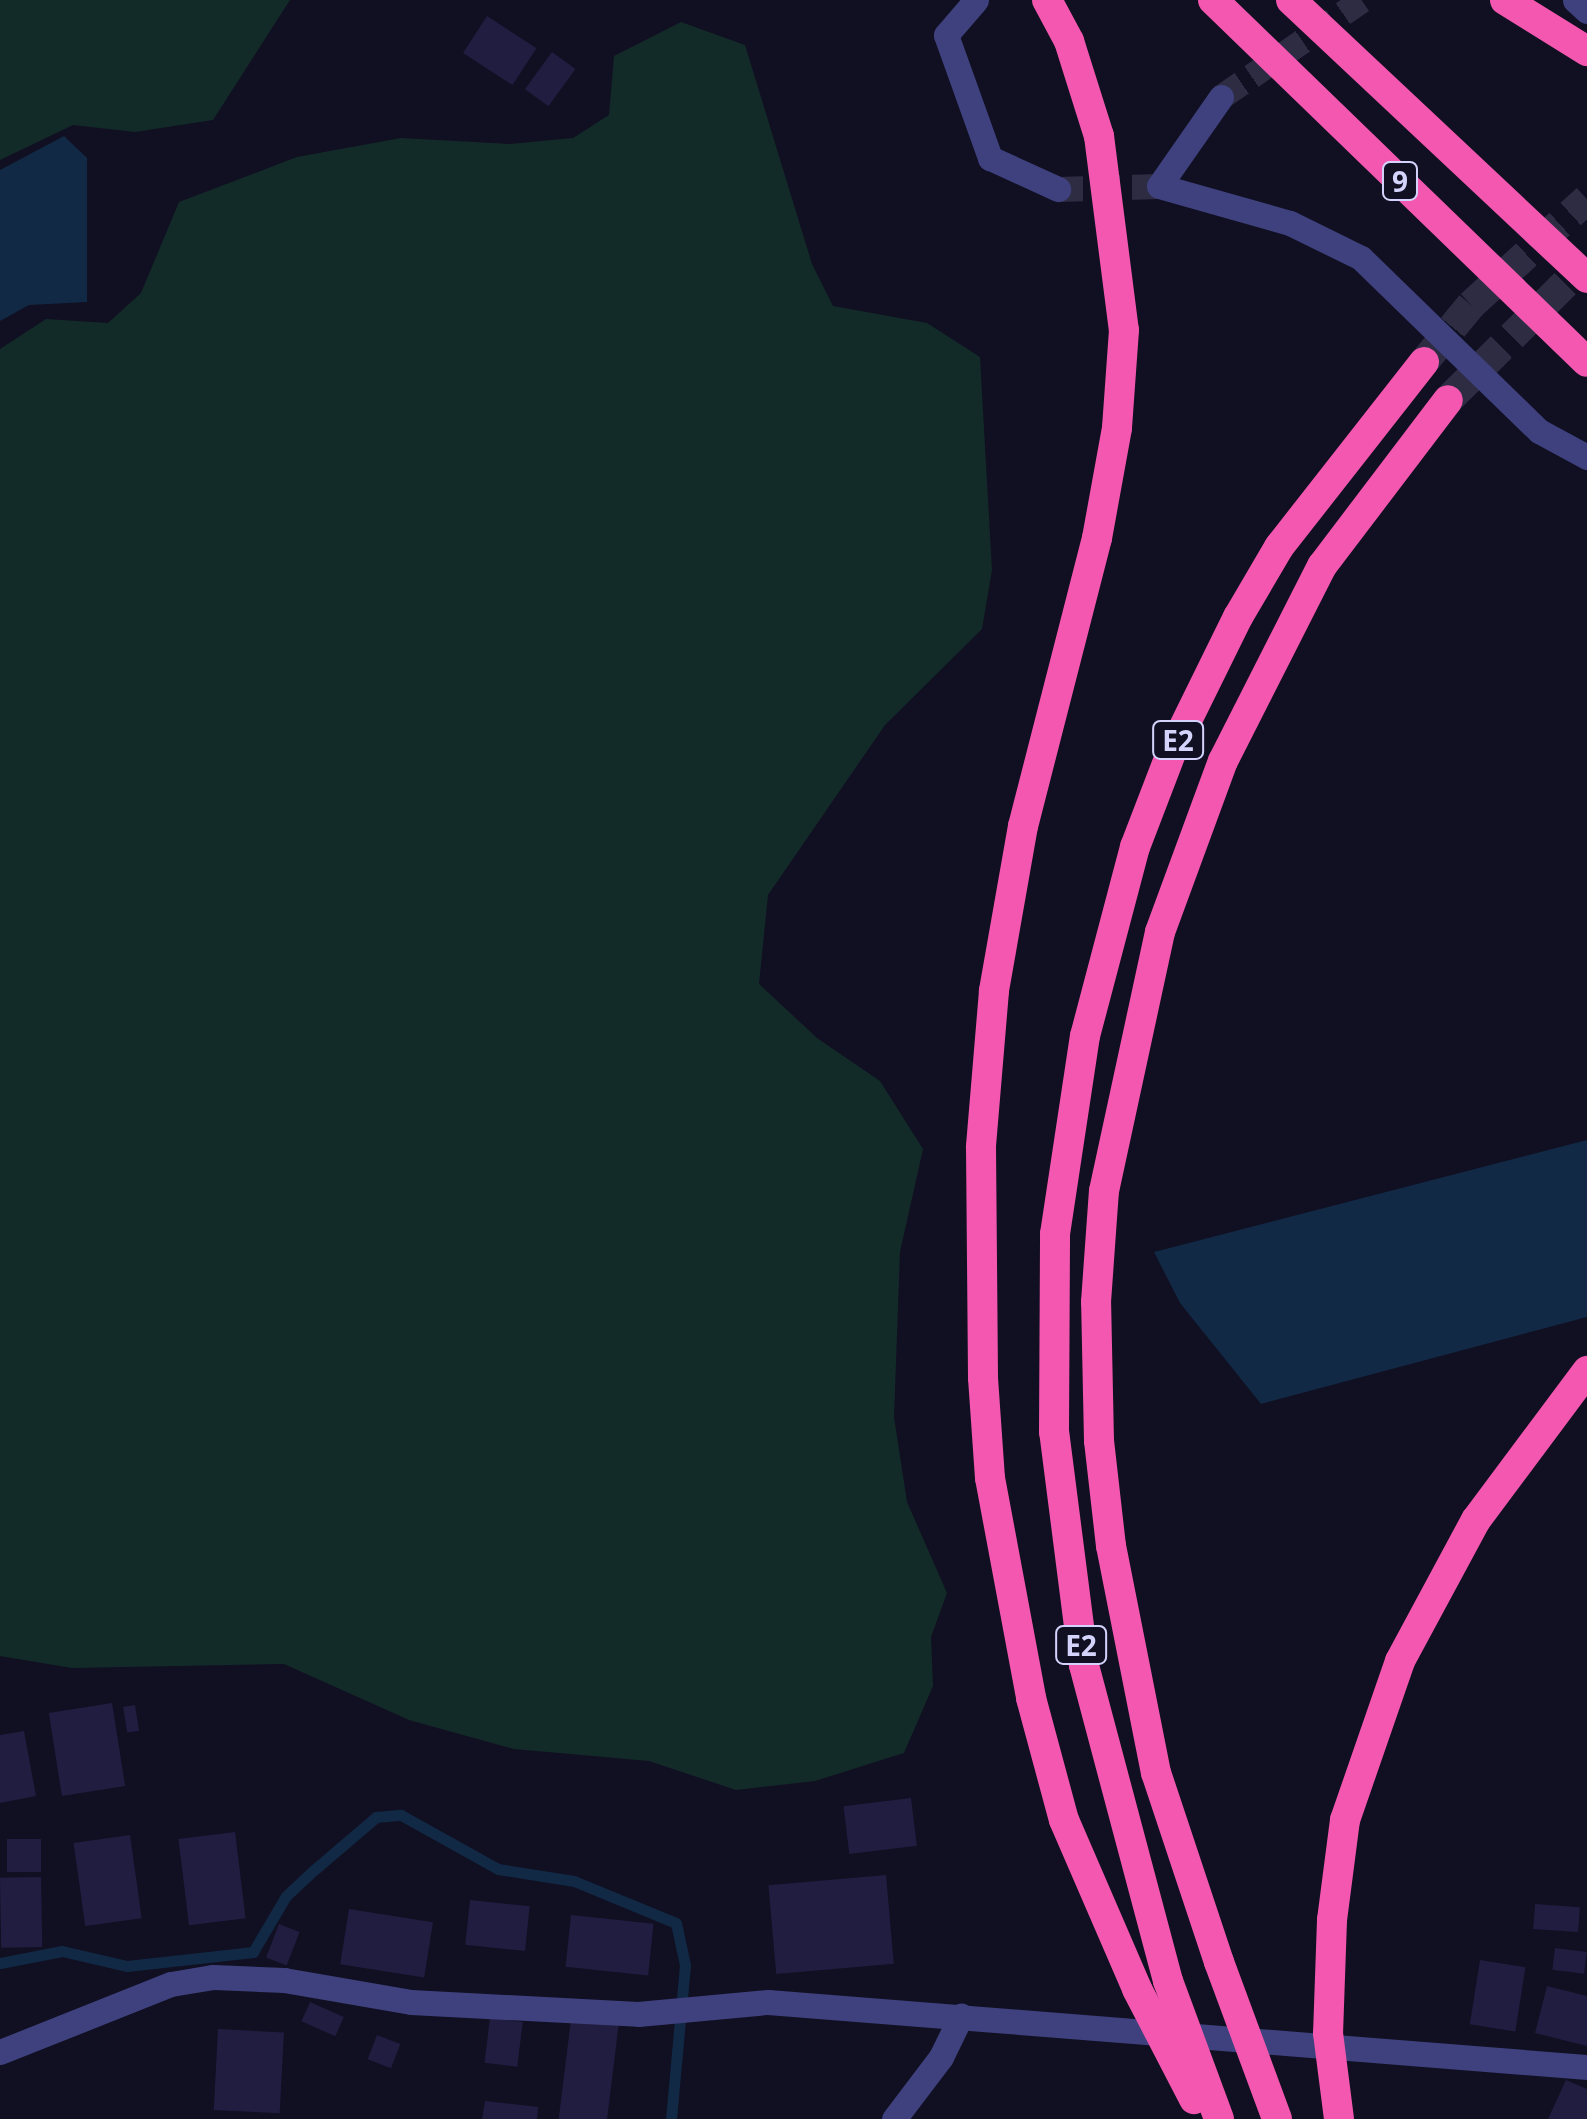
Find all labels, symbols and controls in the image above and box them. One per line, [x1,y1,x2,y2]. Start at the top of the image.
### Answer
road number: 9 [1380,158,1420,204]
road number: E2 [1150,717,1206,763]
road number: E2 [1054,1622,1108,1668]

